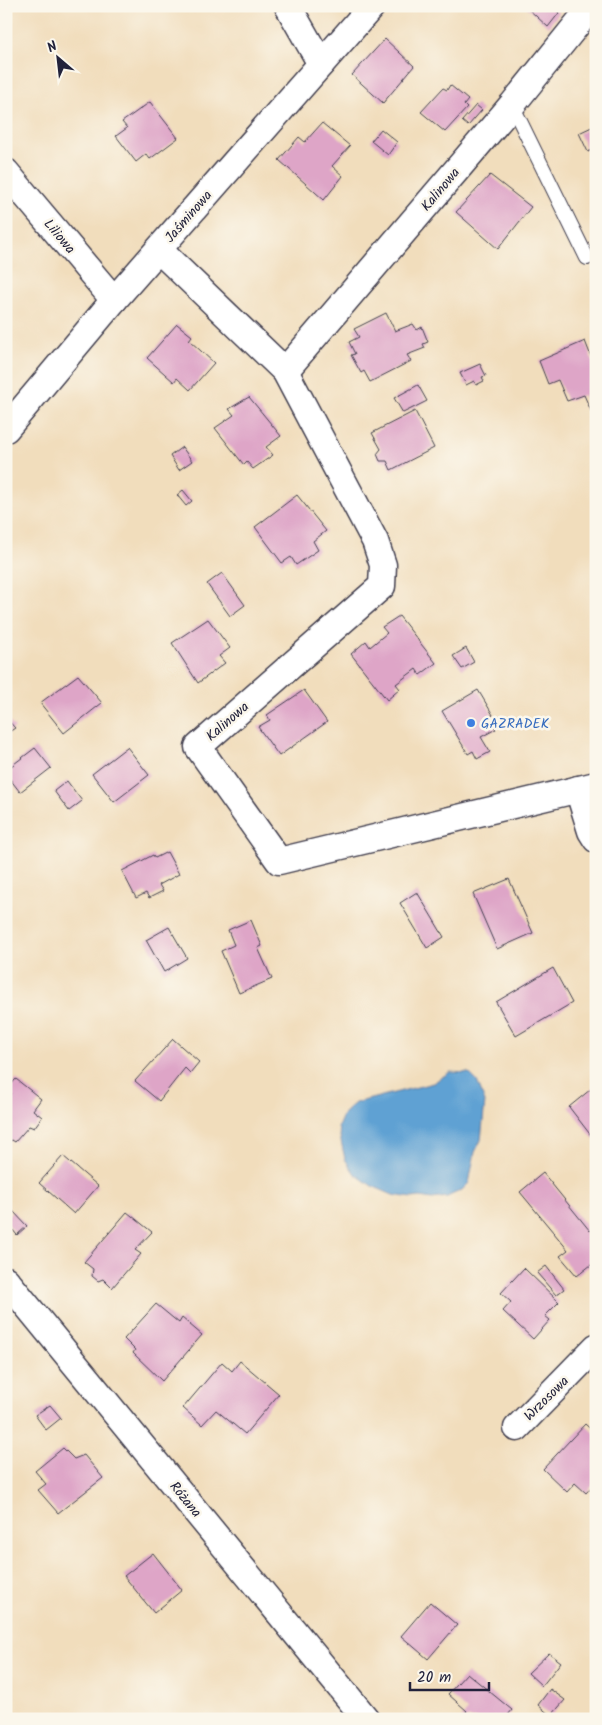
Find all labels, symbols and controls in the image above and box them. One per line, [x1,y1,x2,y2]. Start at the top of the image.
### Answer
north arrow [32,32,82,82]
text: N [43,36,62,59]
street label: Kalinowa [416,163,466,216]
street label: Jaśminowa [160,186,218,248]
street label: Liliowa [38,214,81,259]
street label: Kalinowa [201,697,254,747]
place label: GAZRADEK [481,713,550,735]
marker: GAZRADEK [465,717,477,729]
street label: Wrzosowa [519,1371,574,1426]
street label: Różana [164,1477,207,1523]
scale bar [410,1660,488,1692]
text: 20 m [417,1666,451,1690]

